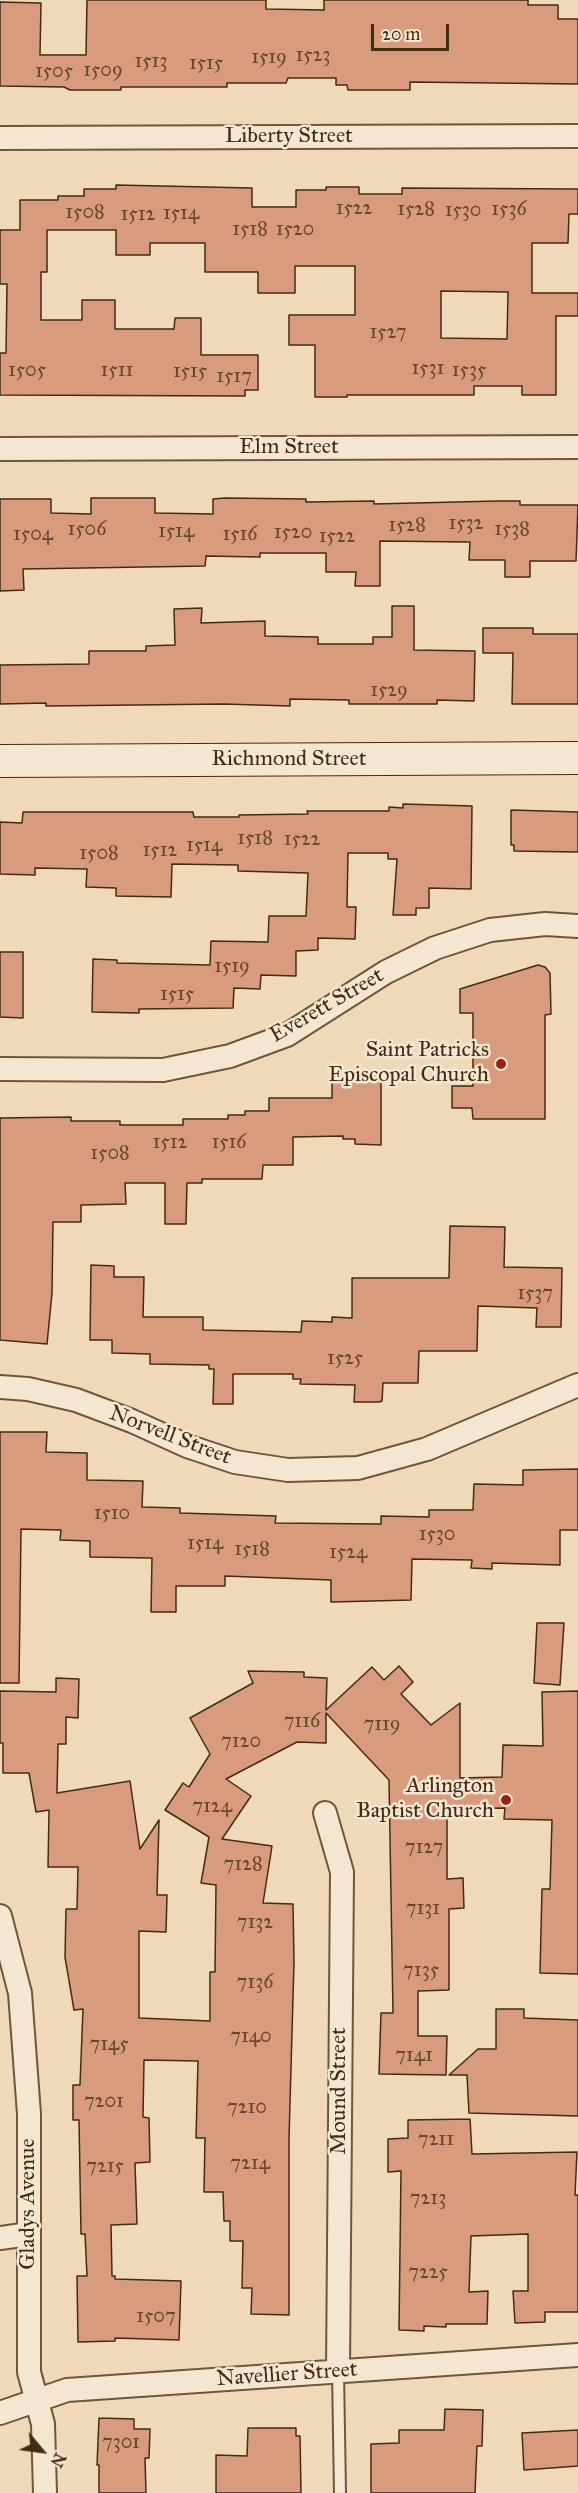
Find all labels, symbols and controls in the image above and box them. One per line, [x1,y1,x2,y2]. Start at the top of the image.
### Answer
scale bar [374,12,452,50]
text: 20 m [382,23,420,45]
house number: 1523 [296,44,330,68]
house number: 1519 [251,46,287,70]
house number: 1513 [135,50,167,74]
house number: 1515 [189,52,223,76]
house number: 1509 [83,59,123,83]
house number: 1505 [35,60,73,84]
street label: Liberty Street [225,124,353,150]
house number: 1522 [336,197,372,221]
house number: 1528 [397,198,435,222]
house number: 1536 [491,198,527,222]
house number: 1530 [445,199,481,223]
house number: 1508 [65,201,105,225]
house number: 1514 [163,202,199,226]
house number: 1512 [121,203,155,227]
house number: 1518 [232,218,268,242]
house number: 1520 [276,218,314,242]
house number: 1527 [369,321,407,345]
house number: 1531 [412,357,444,381]
house number: 1505 [8,359,46,383]
house number: 1511 [101,359,133,383]
house number: 1535 [452,359,486,383]
house number: 1515 [173,360,207,384]
house number: 1517 [216,365,252,389]
street label: Elm Street [239,435,339,461]
house number: 1532 [449,512,483,536]
house number: 1528 [388,514,426,538]
house number: 1506 [68,518,106,542]
house number: 1538 [494,518,530,542]
house number: 1514 [158,520,194,544]
house number: 1520 [274,521,312,545]
house number: 1504 [13,523,53,547]
house number: 1516 [222,523,258,547]
house number: 1522 [319,525,355,549]
house number: 1529 [370,679,408,703]
street label: Richmond Street [212,747,366,773]
house number: 1518 [237,827,273,851]
house number: 1522 [284,828,320,852]
house number: 1514 [186,834,222,858]
house number: 1512 [143,839,177,863]
house number: 1508 [79,842,119,866]
house number: 1519 [214,955,250,979]
street label: Everett Street [265,963,389,1049]
house number: 1515 [160,983,194,1007]
place label: Saint Patricks Episcopal Church [328,1038,489,1090]
marker: Saint Patricks Episcopal Church [494,1057,508,1071]
house number: 1512 [153,1131,187,1155]
house number: 1516 [211,1131,247,1155]
house number: 1508 [90,1142,130,1166]
house number: 1537 [517,1282,553,1306]
house number: 1525 [327,1347,363,1371]
street label: Norvell Street [105,1401,235,1471]
house number: 1510 [94,1502,130,1526]
house number: 1530 [419,1523,455,1547]
house number: 1514 [187,1532,223,1556]
house number: 1518 [234,1538,270,1562]
house number: 1524 [329,1541,367,1565]
house number: 7116 [284,1710,320,1734]
house number: 7119 [363,1713,401,1737]
house number: 7120 [221,1730,261,1754]
place label: Arlington Baptist Church [356,1774,494,1826]
marker: Arlington Baptist Church [499,1793,513,1807]
house number: 7124 [192,1795,232,1819]
house number: 7127 [405,1836,443,1860]
house number: 7128 [223,1853,263,1877]
house number: 7131 [406,1897,440,1921]
house number: 7132 [237,1911,273,1935]
house number: 7135 [403,1959,439,1983]
house number: 7136 [237,1971,273,1995]
house number: 7140 [230,2025,272,2049]
street label: Mound Street [327,2027,353,2155]
house number: 7145 [89,2033,129,2057]
house number: 7141 [395,2044,433,2068]
house number: 7201 [84,2090,124,2114]
house number: 7210 [227,2096,267,2120]
house number: 7211 [418,2128,454,2152]
street label: Gladys Avenue [16,2138,42,2270]
house number: 7214 [230,2152,270,2176]
house number: 7215 [86,2155,124,2179]
house number: 7213 [410,2187,446,2211]
house number: 7225 [408,2261,448,2285]
house number: 1507 [136,2305,176,2329]
street label: Navellier Street [216,2357,358,2393]
north arrow [12,2421,72,2481]
house number: 7301 [102,2431,140,2455]
text: N [47,2449,70,2471]

